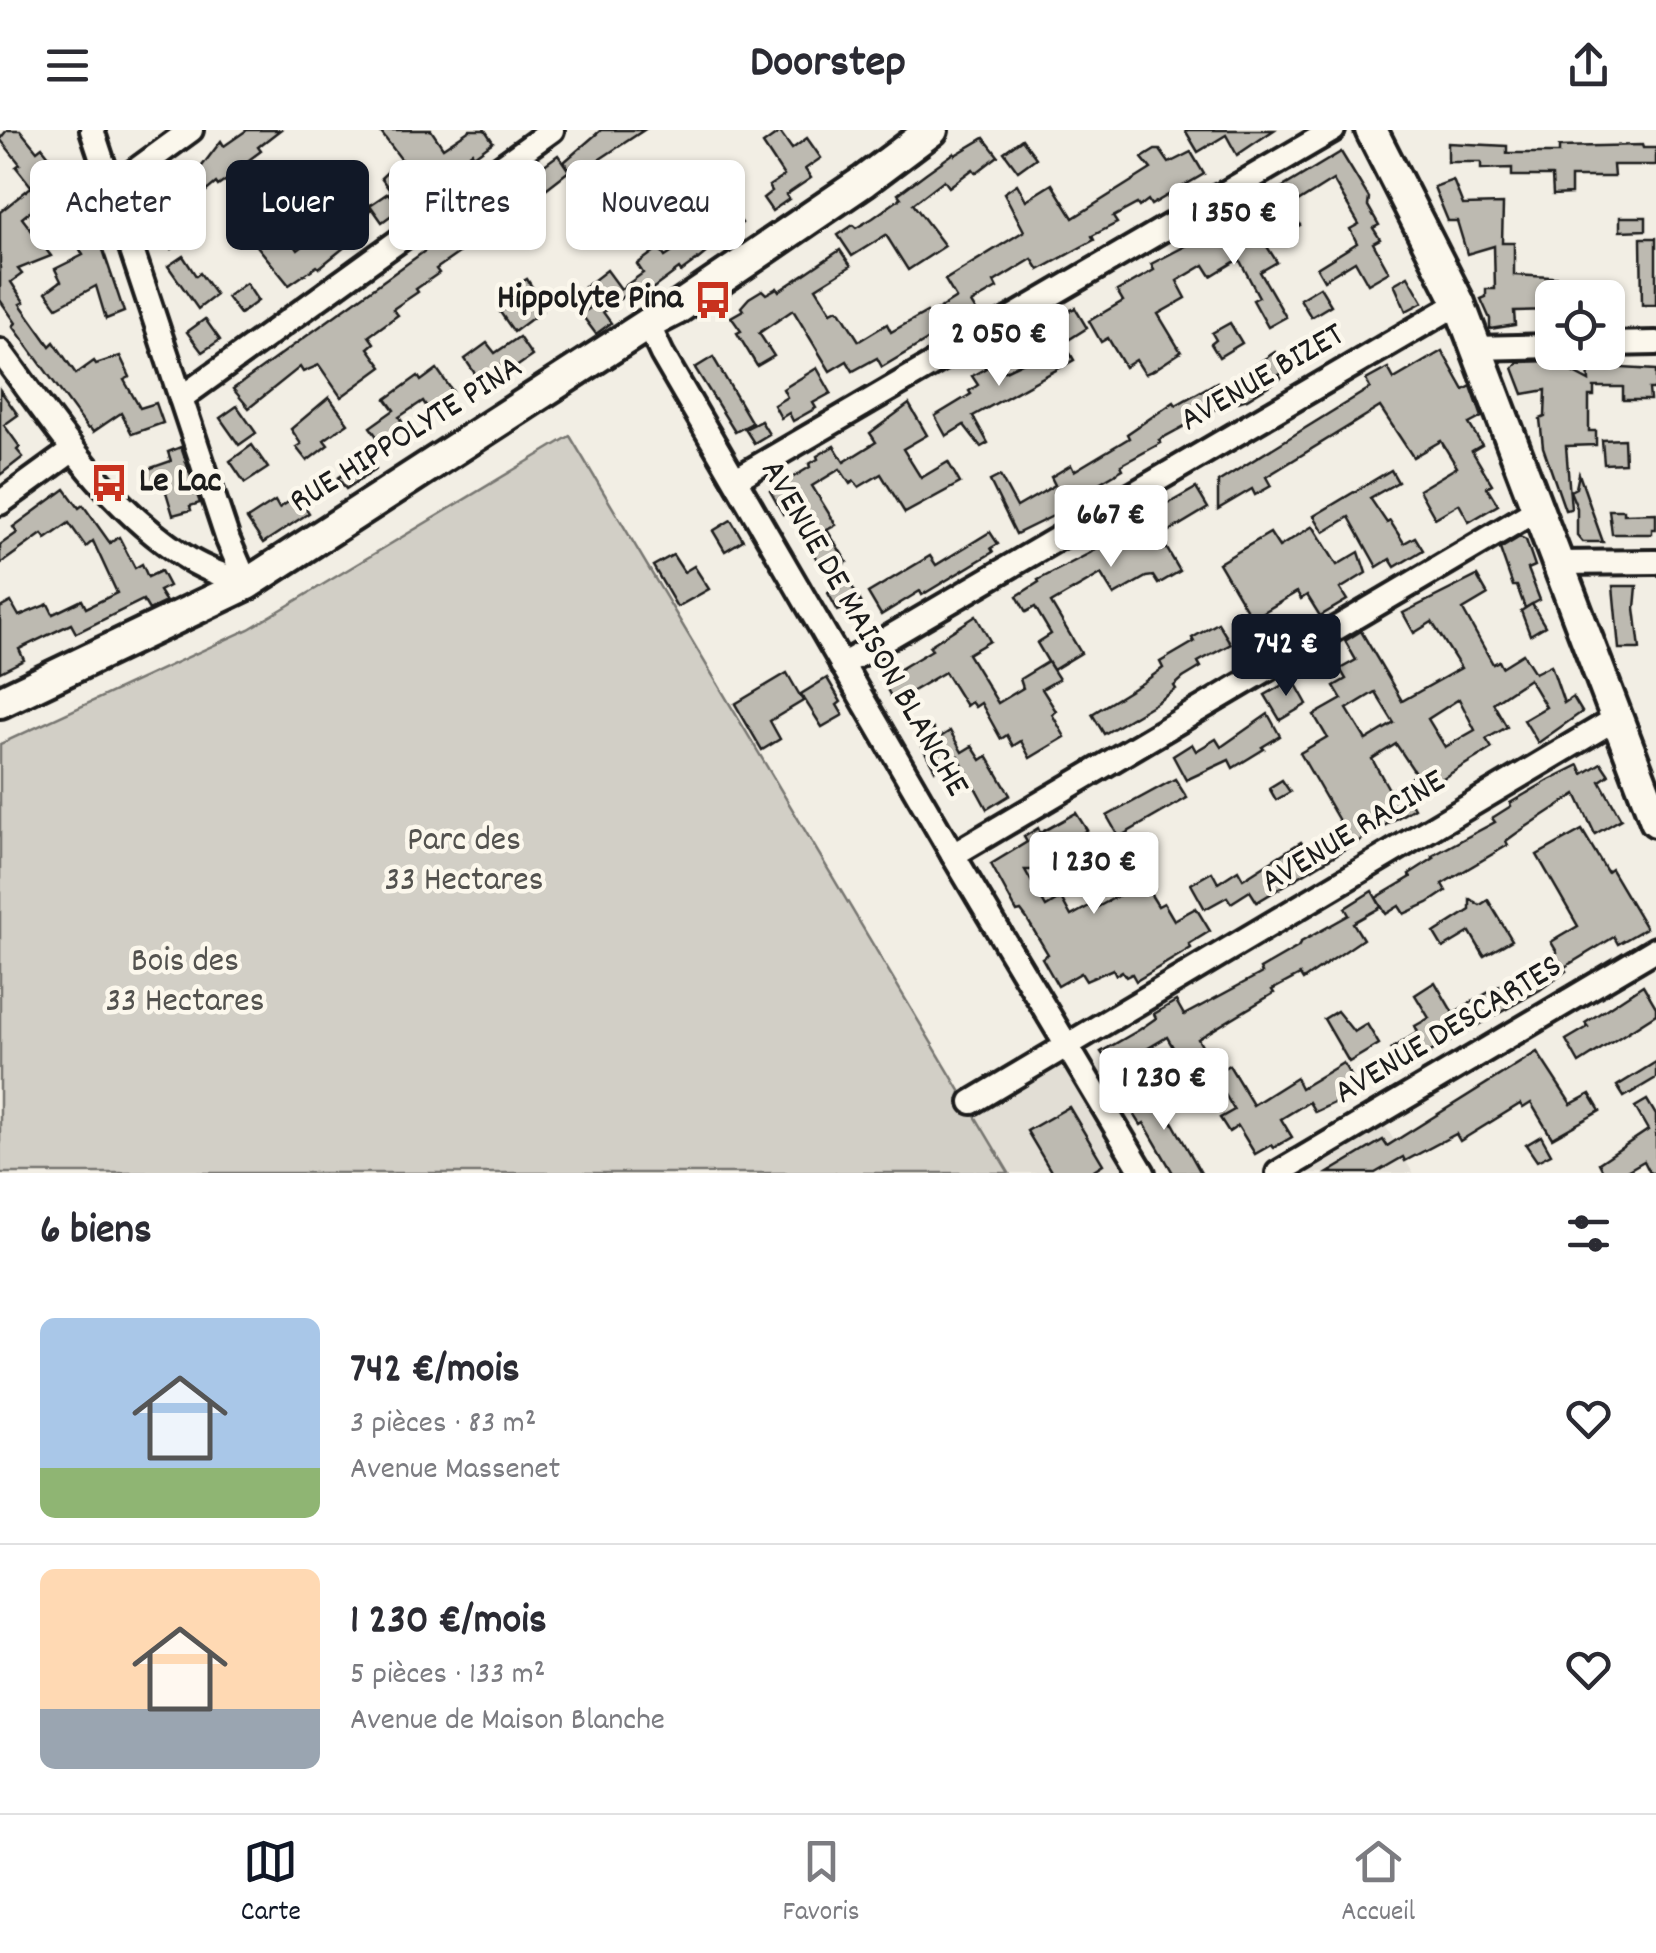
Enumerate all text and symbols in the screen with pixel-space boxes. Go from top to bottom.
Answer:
text: Doorstep [750,33,906,97]
icon: menu [40,38,95,93]
icon: share [1561,38,1616,93]
chip: Acheter [30,160,206,250]
chip: Louer [226,160,369,250]
chip: Filtres [389,160,546,250]
chip: Nouveau [566,160,745,250]
pin: 1 350 € [1142,183,1326,268]
text: 1 350 € [1191,192,1277,238]
place label: Hippolyte Pina [497,275,685,325]
bus stop icon: Hippolyte Pina [692,279,734,321]
map controls [1535,280,1625,370]
button: locate [1535,280,1625,370]
pin: 2 050 € [907,304,1091,389]
street label: AVENUE BIZET [1171,312,1355,446]
text: 2 050 € [951,313,1047,359]
street label: RUE HIPPOLYTE PINA [281,344,533,528]
street label: AVENUE DE MAISON BLANCHE [746,451,980,807]
place label: Le Lac [139,458,222,508]
bus stop icon: Le Lac [88,462,130,504]
pin: 667 € [1041,485,1181,570]
text: 667 € [1077,494,1145,540]
pin: 742 € [1216,614,1356,699]
text: 742 € [1254,623,1318,669]
street label: AVENUE RACINE [1252,758,1456,908]
park label: Parc des 33 Hectares [385,817,543,907]
pin: 1 230 € [1002,832,1186,917]
text: 1 230 € [1051,841,1137,887]
park label: Bois des 33 Hectares [106,938,264,1028]
street label: AVENUE DESCARTES [1326,943,1572,1119]
pin: 1 230 € [1072,1048,1256,1133]
text: 1 230 € [1121,1057,1207,1103]
text: 6 biens [40,1203,152,1263]
icon: filters [1561,1206,1616,1261]
text: 742 €/mois [350,1342,520,1402]
icon: home [120,1358,240,1478]
icon: heart [1561,1391,1616,1446]
text: 3 pièces · 83 m² [350,1402,536,1448]
text: Avenue Massenet [350,1448,560,1494]
text: 1 230 €/mois [350,1593,547,1653]
icon: home [120,1609,240,1729]
icon: heart [1561,1642,1616,1697]
text: 5 pièces · 133 m² [350,1653,545,1699]
text: Avenue de Maison Blanche [350,1699,665,1745]
tab: Carte [241,1834,301,1934]
tab: Favoris [782,1834,860,1934]
tab: Accueil [1341,1834,1415,1934]

